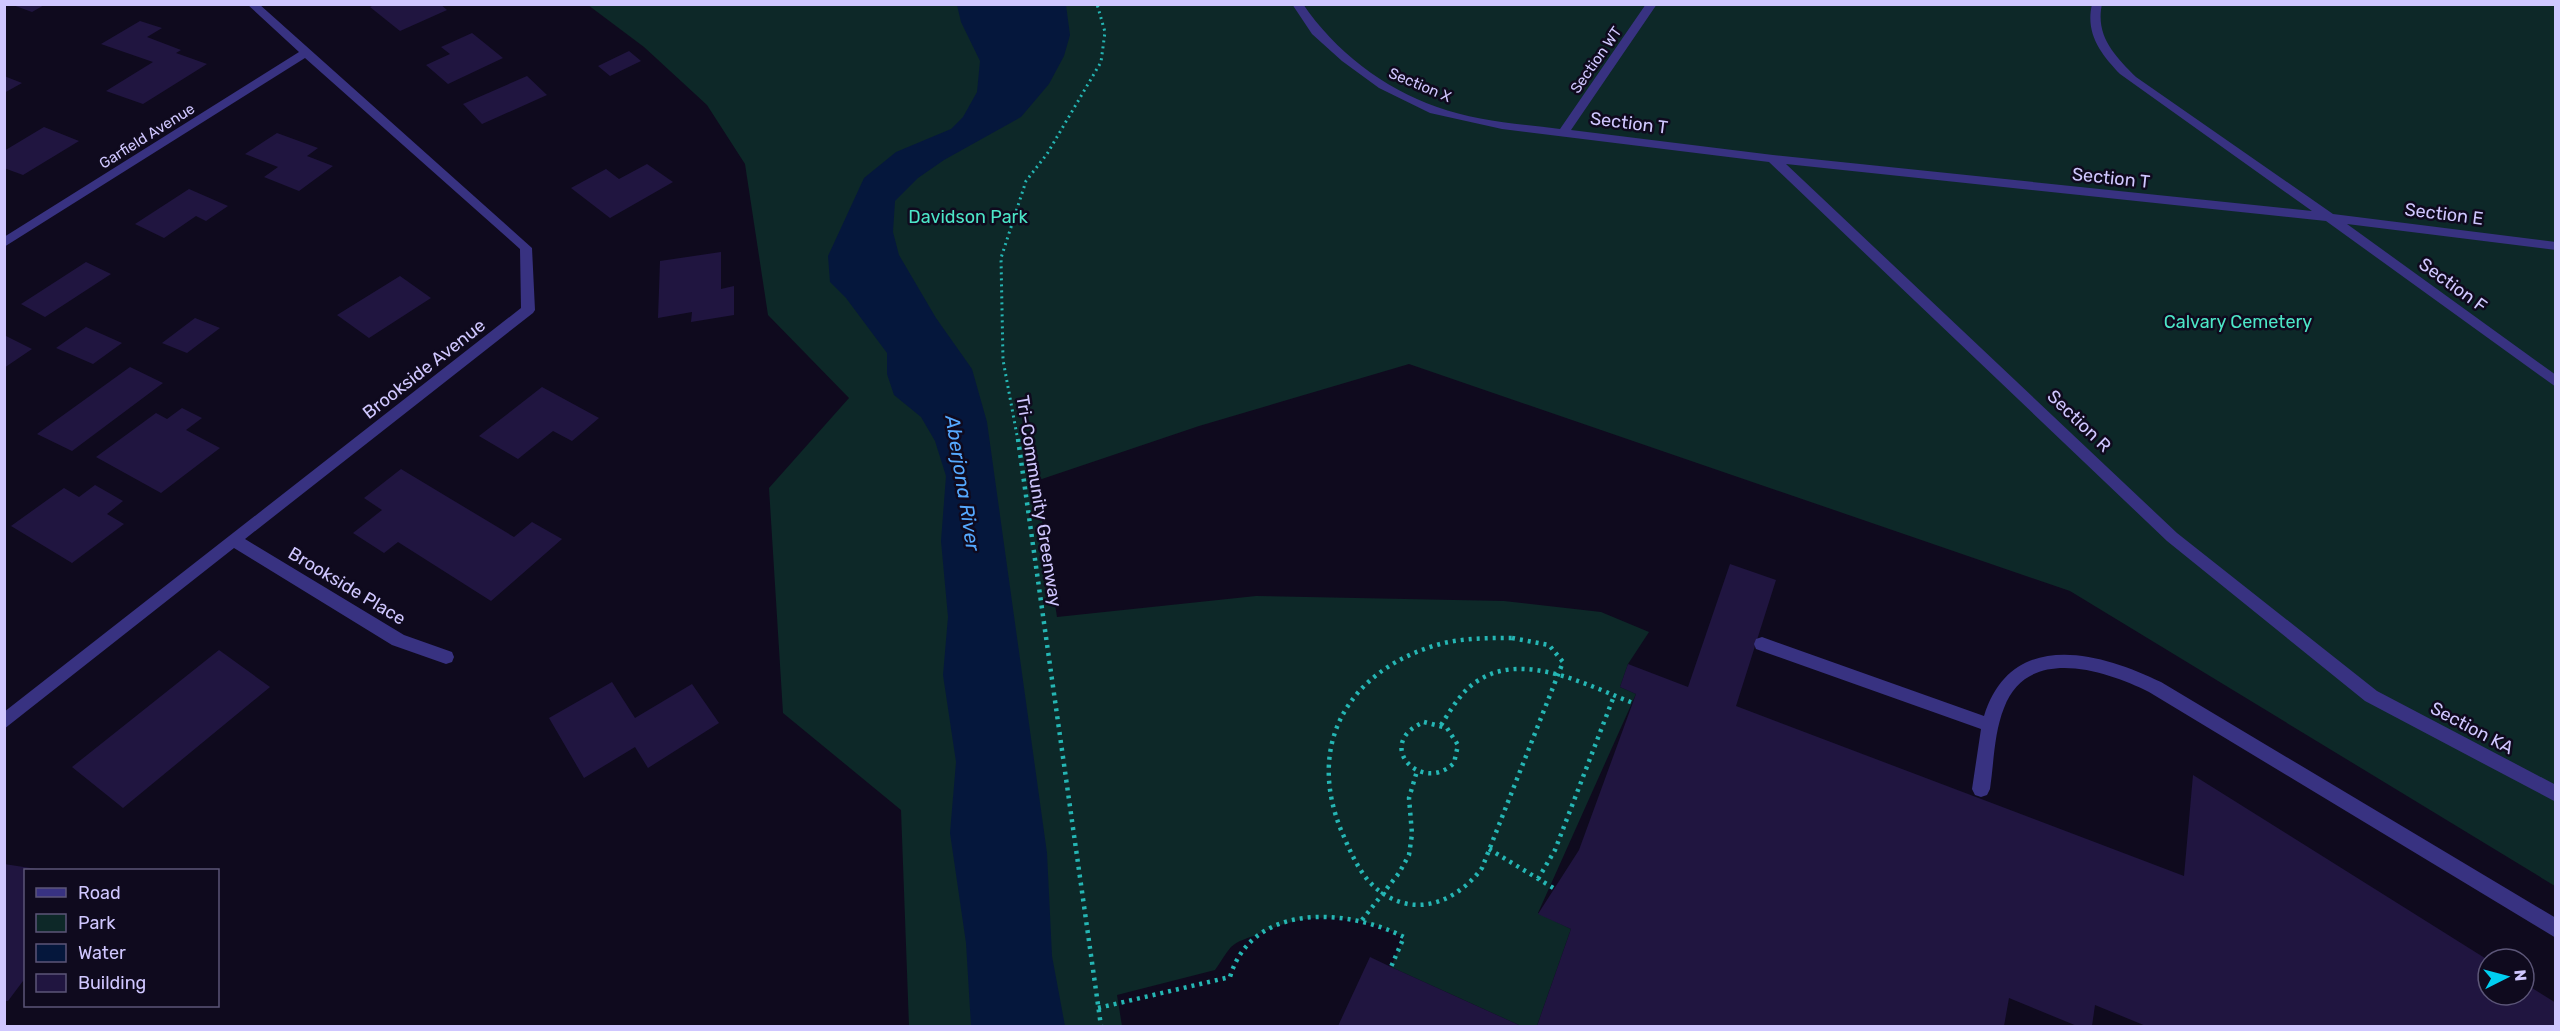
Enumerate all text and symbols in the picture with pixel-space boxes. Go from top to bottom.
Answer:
street label: Section WT [1566,23,1626,97]
street label: Section X [1386,64,1455,106]
street label: Garfield Avenue [96,99,198,173]
street label: Section T [1589,107,1669,139]
street label: Section T [2071,163,2151,193]
street label: Section E [2403,198,2485,230]
park label: Davidson Park [908,206,1028,228]
street label: Section F [2415,253,2491,317]
park label: Calvary Cemetery [2164,311,2312,333]
street label: Brookside Avenue [358,314,490,424]
street label: Section R [2043,385,2116,457]
street label: Tri-Community Greenway [1011,394,1067,608]
water label: Aberjona River [940,412,986,554]
street label: Brookside Place [284,542,410,630]
street label: Section KA [2427,697,2517,759]
legend [24,869,219,1007]
text: Road [78,882,121,904]
text: Park [78,912,116,934]
text: Water [78,942,126,964]
north arrow [2476,947,2536,1007]
text: N [2510,969,2530,982]
text: Building [78,972,146,994]

